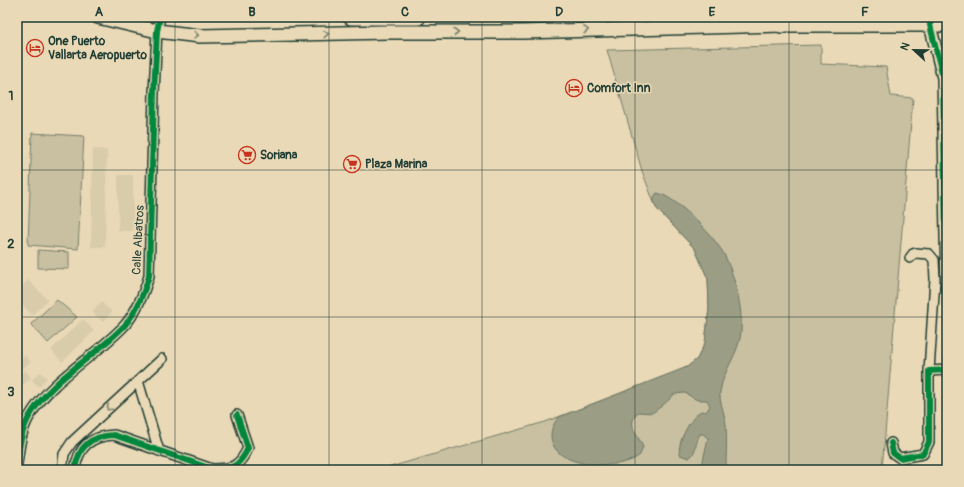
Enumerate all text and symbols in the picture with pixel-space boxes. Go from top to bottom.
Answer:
text: A [95,4,104,20]
text: B [248,4,256,20]
text: C [401,4,409,20]
text: D [555,4,563,20]
text: E [709,4,716,20]
text: F [861,4,869,20]
one-way arrow [583,26,589,35]
one-way arrow [453,28,459,36]
one-way arrow [323,29,329,38]
north arrow [894,30,934,70]
one-way arrow [193,31,199,40]
place label: One Puerto Vallarta Aeropuerto [48,34,147,63]
hotel icon: One Puerto Vallarta Aeropuerto [25,38,45,58]
text: N [898,40,913,52]
hotel icon: Comfort Inn [564,78,584,98]
place label: Comfort Inn [587,81,651,96]
text: 1 [8,88,14,104]
supermarket icon: Soriana [237,145,257,165]
place label: Soriana [260,148,298,163]
supermarket icon: Plaza Marina [342,154,362,174]
place label: Plaza Marina [365,157,428,172]
street label: Calle Albatros [129,204,148,275]
text: 2 [7,236,15,252]
text: 3 [7,384,15,400]
one-way arrow [106,403,114,411]

